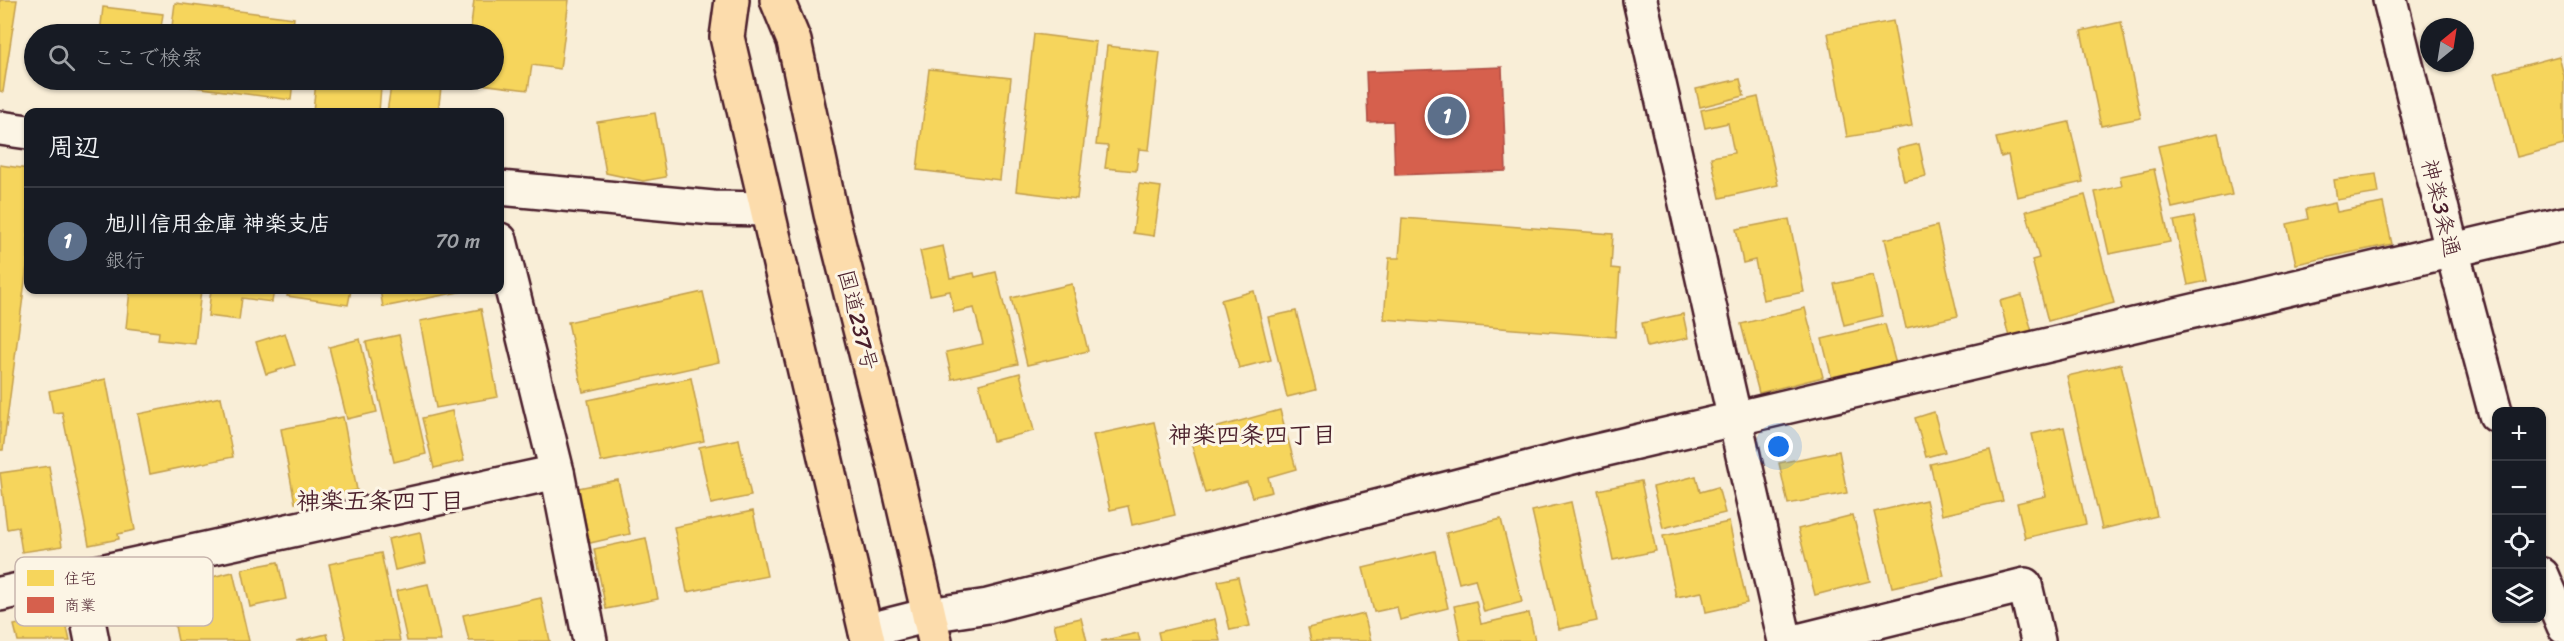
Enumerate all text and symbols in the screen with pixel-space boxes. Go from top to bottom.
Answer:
north arrow [2420,18,2474,72]
search box [24,24,504,90]
text: ここで検索 [93,38,203,77]
icon: search [45,41,78,74]
pin: 1 [1428,94,1466,138]
text: 周辺 [48,124,100,170]
street label: 神楽3条通 [2410,155,2472,261]
text: 旭川信用金庫 神楽支店 [105,204,331,243]
text: 1 [63,224,72,259]
text: 70 m [435,224,480,259]
text: 銀行 [105,243,145,278]
street label: 国道237号 [827,265,889,375]
map controls [2492,407,2546,623]
button: + [2492,407,2546,461]
district label: 神楽四条四丁目 [1168,414,1336,456]
your location [1764,432,1793,461]
button: − [2492,461,2546,515]
district label: 神楽五条四丁目 [296,480,464,522]
button: locate [2492,515,2546,569]
legend [15,557,213,626]
text: 住宅 [64,564,96,593]
button: layers [2492,569,2546,623]
text: 商業 [64,591,96,620]

